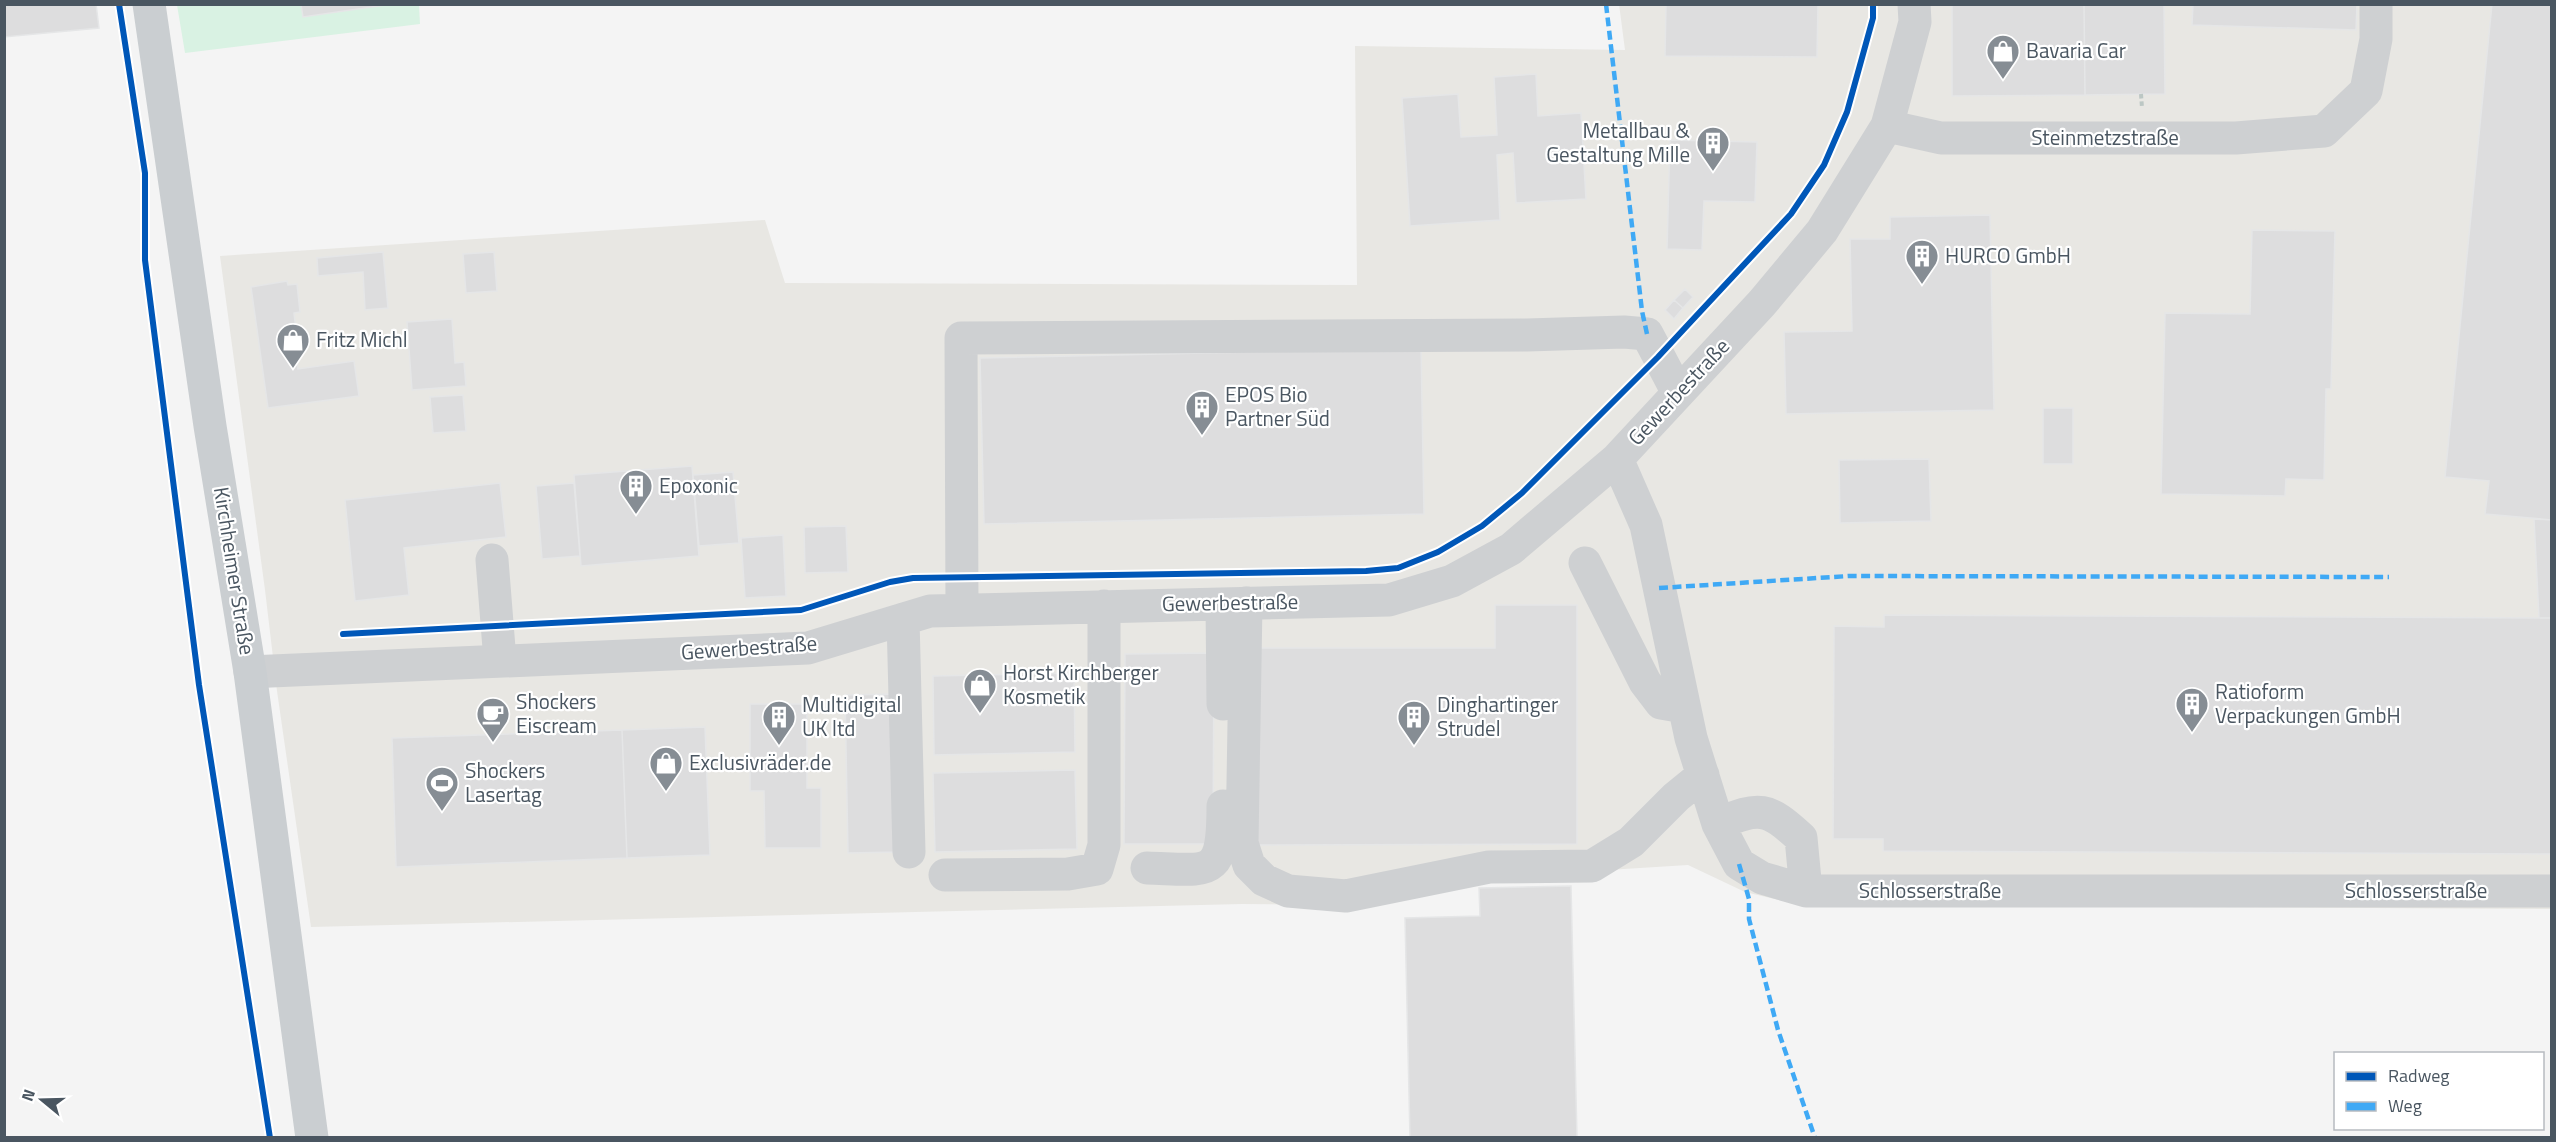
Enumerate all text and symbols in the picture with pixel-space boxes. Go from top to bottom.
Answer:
shop icon: Bavaria Car [1985,33,2021,80]
place label: Bavaria Car [2026,34,2126,66]
place label: Metallbau & Gestaltung Mille [1546,114,1691,170]
street label: Steinmetzstraße [2031,121,2179,153]
building icon: Metallbau & Gestaltung Mille [1695,125,1731,172]
building icon: HURCO GmbH [1904,238,1940,285]
place label: HURCO GmbH [1945,239,2071,271]
shop icon: Fritz Michl [275,322,311,369]
place label: Fritz Michl [316,323,408,355]
street label: Gewerbestraße [1620,331,1736,452]
place label: EPOS Bio Partner Süd [1225,378,1330,434]
building icon: EPOS Bio Partner Süd [1184,389,1220,436]
building icon: Epoxonic [618,468,654,515]
place label: Epoxonic [659,469,738,501]
street label: Kirchheimer Straße [206,485,264,657]
street label: Gewerbestraße [1161,585,1298,619]
street label: Gewerbestraße [680,626,818,668]
place label: Horst Kirchberger Kosmetik [1003,656,1159,712]
shop icon: Horst Kirchberger Kosmetik [962,667,998,714]
place label: Ratioform Verpackungen GmbH [2215,675,2401,731]
place label: Shockers Eiscream [516,685,597,741]
building icon: Ratioform Verpackungen GmbH [2174,686,2210,733]
place label: Multidigital UK ltd [802,688,901,744]
place label: Dinghartinger Strudel [1437,688,1558,744]
cafe icon: Shockers Eiscream [475,696,511,743]
building icon: Multidigital UK ltd [761,699,797,746]
building icon: Dinghartinger Strudel [1396,699,1432,746]
shop icon: Exclusivräder.de [648,745,684,792]
place label: Exclusivräder.de [689,746,831,778]
place label: Shockers Lasertag [465,754,545,810]
sports icon: Shockers Lasertag [424,765,460,812]
street label: Schlosserstraße [1859,874,2001,906]
street label: Schlosserstraße [2345,874,2487,906]
legend [2334,1052,2544,1130]
text: Radweg [2388,1062,2450,1089]
north arrow [12,1070,72,1130]
text: N [15,1086,41,1104]
text: Weg [2388,1092,2422,1119]

